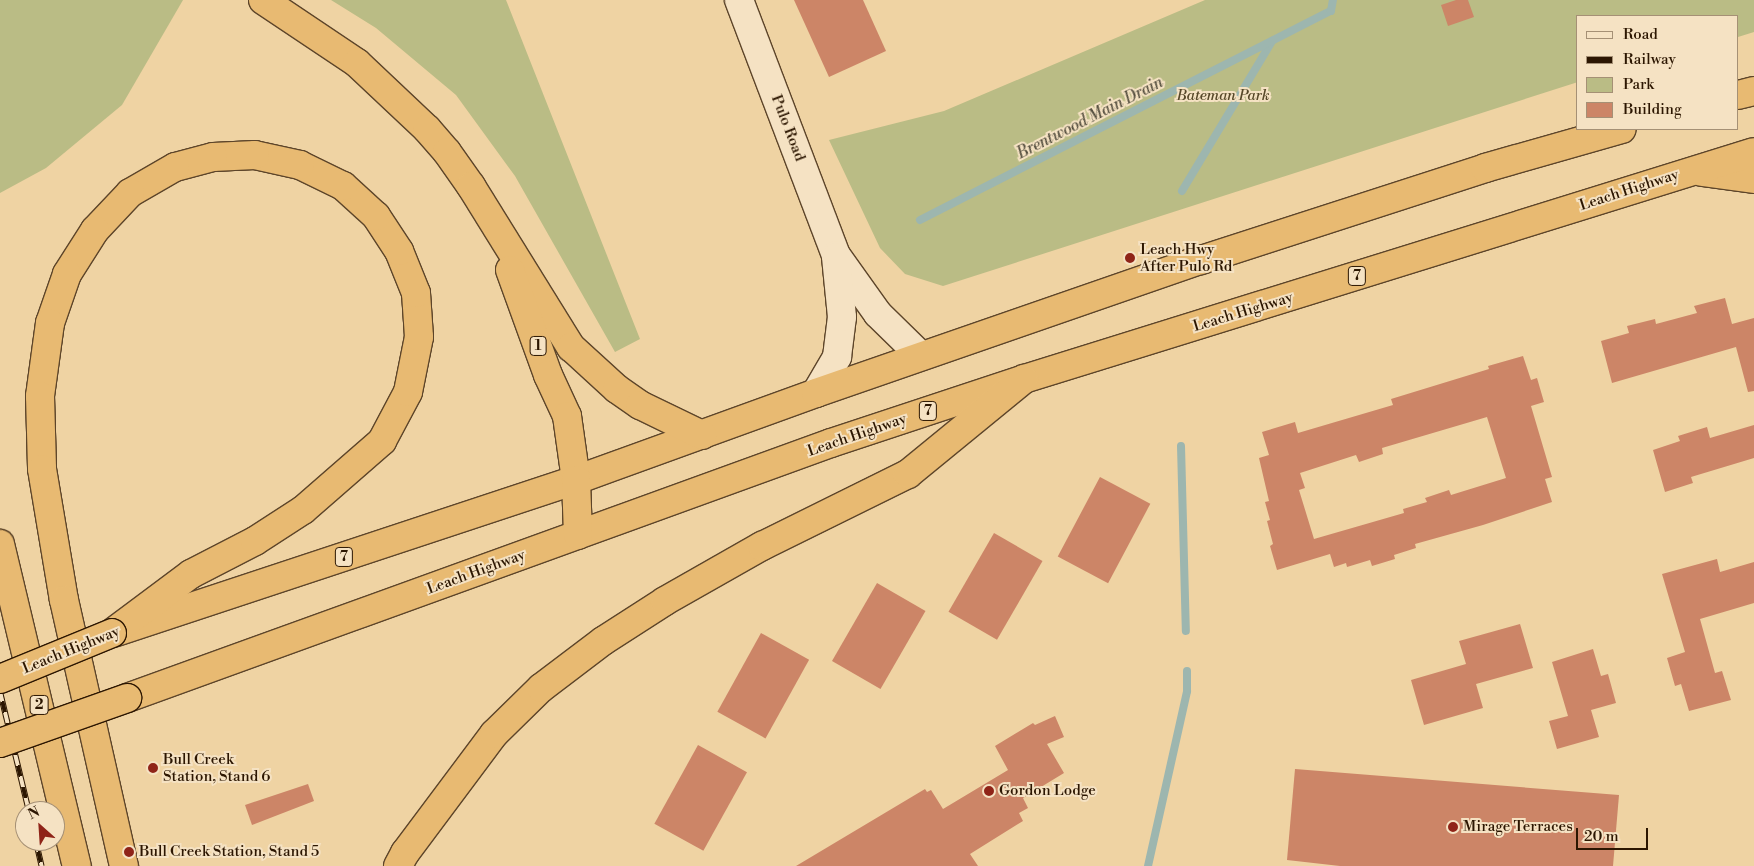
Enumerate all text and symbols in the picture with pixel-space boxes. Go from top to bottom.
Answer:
legend [1576,15,1739,130]
text: Road [1623,25,1658,44]
text: Railway [1623,50,1676,69]
water label: Brentwood Main Drain [1014,73,1166,163]
text: Park [1623,75,1654,94]
park label: Bateman Park [1176,87,1270,105]
street label: Pulo Road [767,92,809,164]
text: Building [1623,100,1682,119]
street label: Leach Highway [1577,165,1681,215]
place label: Leach Hwy After Pulo Rd [1140,240,1232,275]
marker: Leach Hwy After Pulo Rd [1124,252,1136,264]
road number: 7 [1347,264,1367,288]
street label: Leach Highway [1191,288,1295,336]
road number: 1 [529,334,547,358]
road number: 7 [918,400,938,422]
street label: Leach Highway [805,410,909,460]
road number: 7 [334,546,354,568]
street label: Leach Highway [424,546,528,598]
street label: Leach Highway [20,622,122,678]
road number: 2 [29,694,49,716]
place label: Bull Creek Station, Stand 6 [163,750,270,785]
marker: Bull Creek Station, Stand 6 [147,762,159,774]
place label: Gordon Lodge [999,782,1096,800]
marker: Gordon Lodge [983,785,995,797]
north arrow [15,801,65,851]
text: N [25,803,43,824]
place label: Mirage Terraces [1463,818,1573,836]
scale bar [1579,818,1652,850]
marker: Mirage Terraces [1447,821,1459,833]
text: 20 m [1584,827,1619,846]
place label: Bull Creek Station, Stand 5 [139,843,319,861]
marker: Bull Creek Station, Stand 5 [123,846,135,858]

